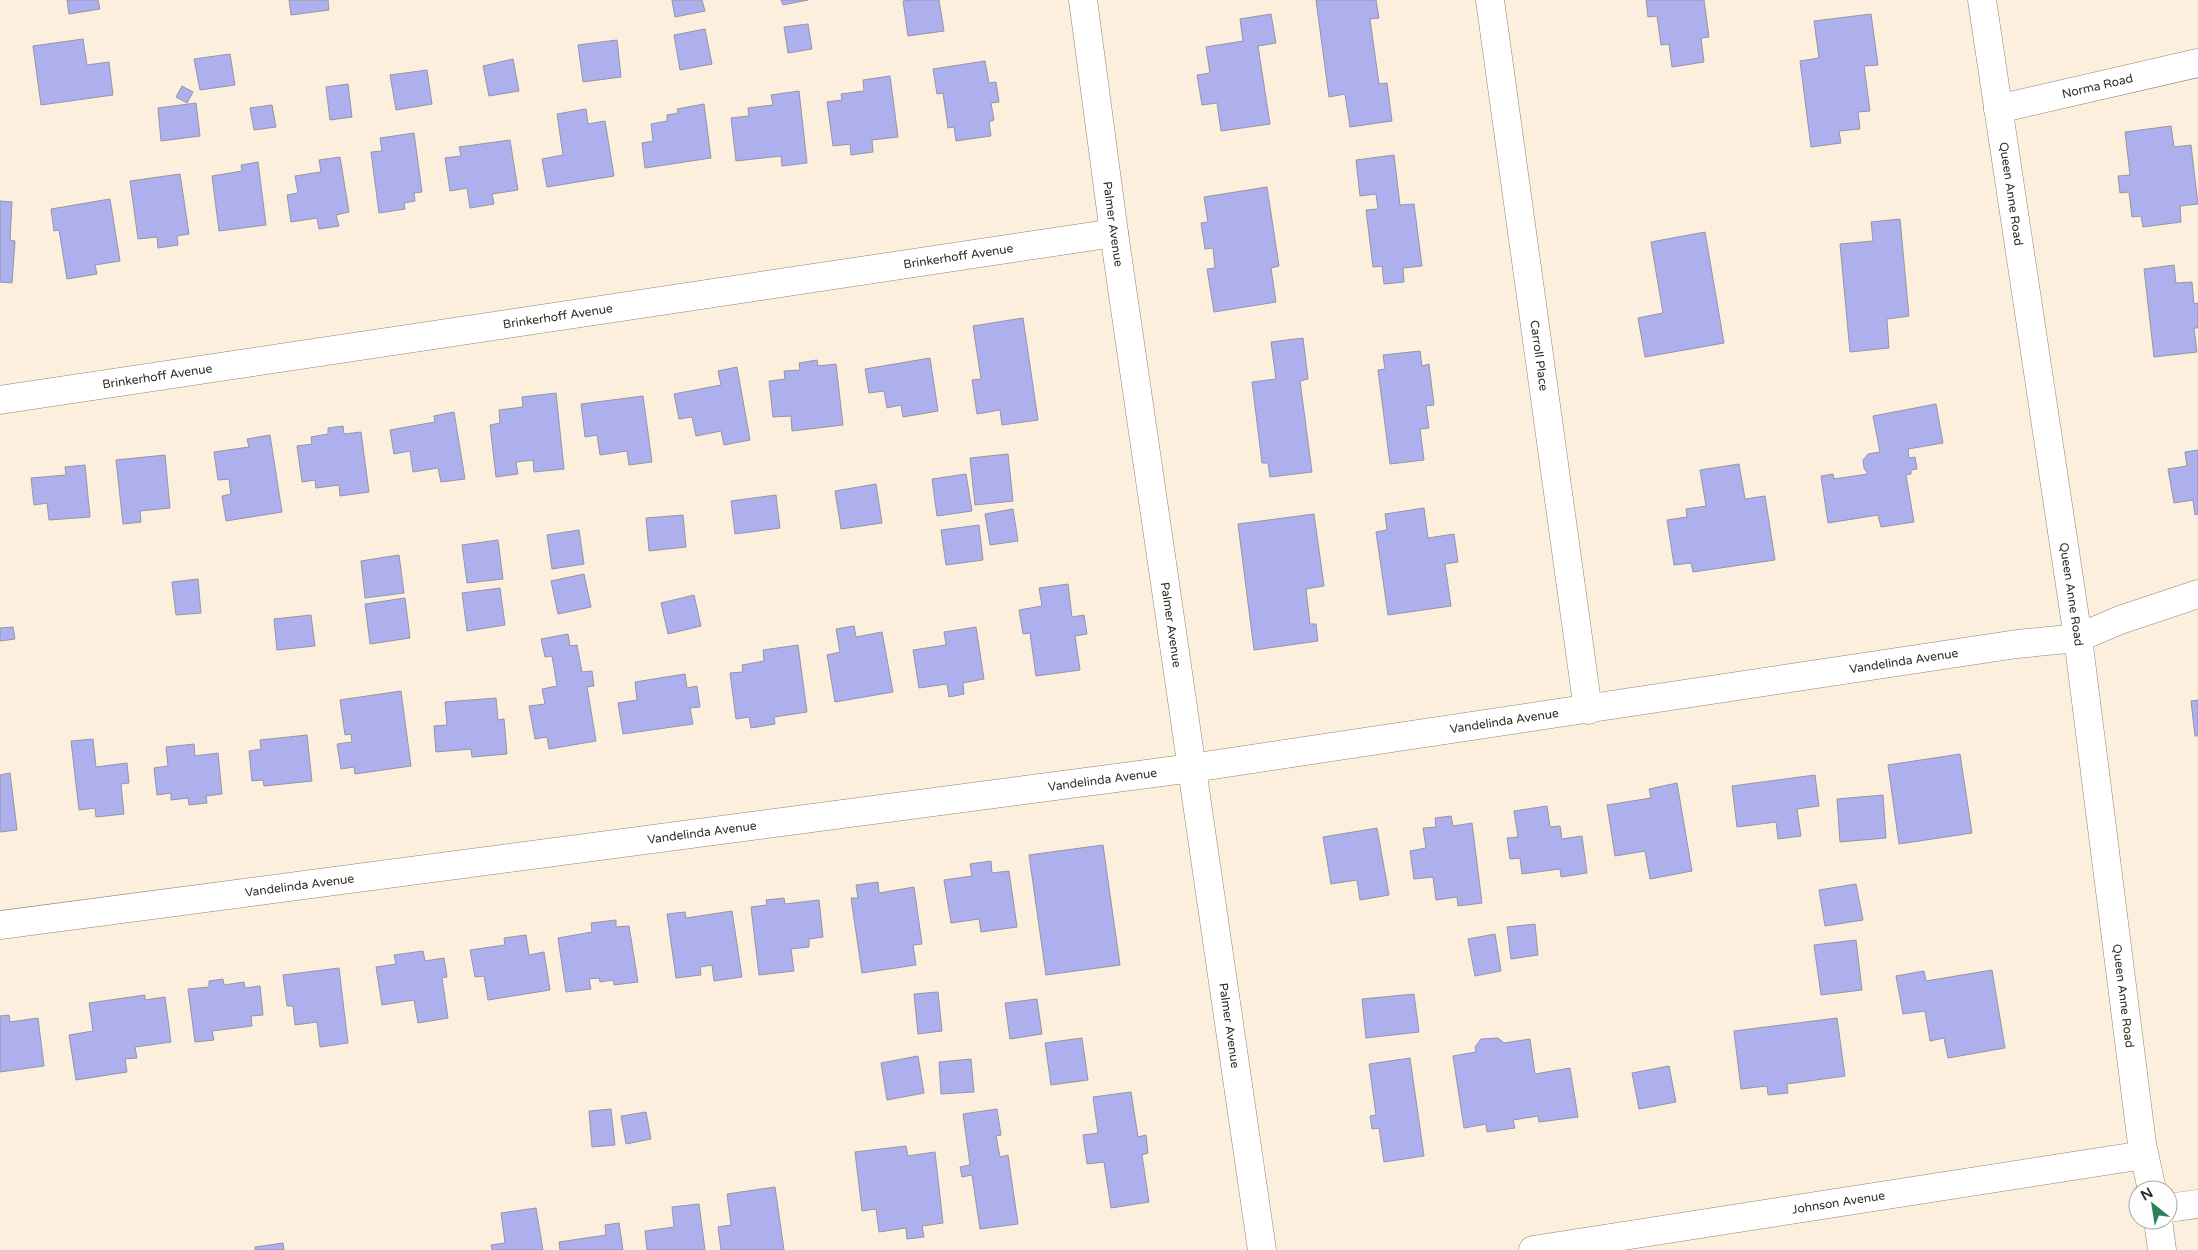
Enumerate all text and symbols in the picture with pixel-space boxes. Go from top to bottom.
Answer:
street label: Norma Road [2061,71,2134,101]
street label: Queen Anne Road [1996,141,2026,247]
street label: Palmer Avenue [1100,180,1126,268]
street label: Brinkerhoff Avenue [902,241,1014,271]
street label: Brinkerhoff Avenue [502,301,614,332]
street label: Carroll Place [1527,319,1551,392]
street label: Brinkerhoff Avenue [101,361,213,392]
street label: Queen Anne Road [2057,542,2086,647]
street label: Palmer Avenue [1158,581,1184,669]
street label: Vandelinda Avenue [1848,646,1959,676]
street label: Vandelinda Avenue [1449,706,1560,736]
street label: Vandelinda Avenue [1047,766,1158,794]
street label: Vandelinda Avenue [647,818,758,847]
street label: Vandelinda Avenue [244,871,355,900]
street label: Queen Anne Road [2110,943,2137,1049]
street label: Palmer Avenue [1216,982,1242,1069]
north arrow [2128,1180,2178,1230]
text: N [2138,1184,2156,1204]
street label: Johnson Avenue [1791,1188,1886,1217]

